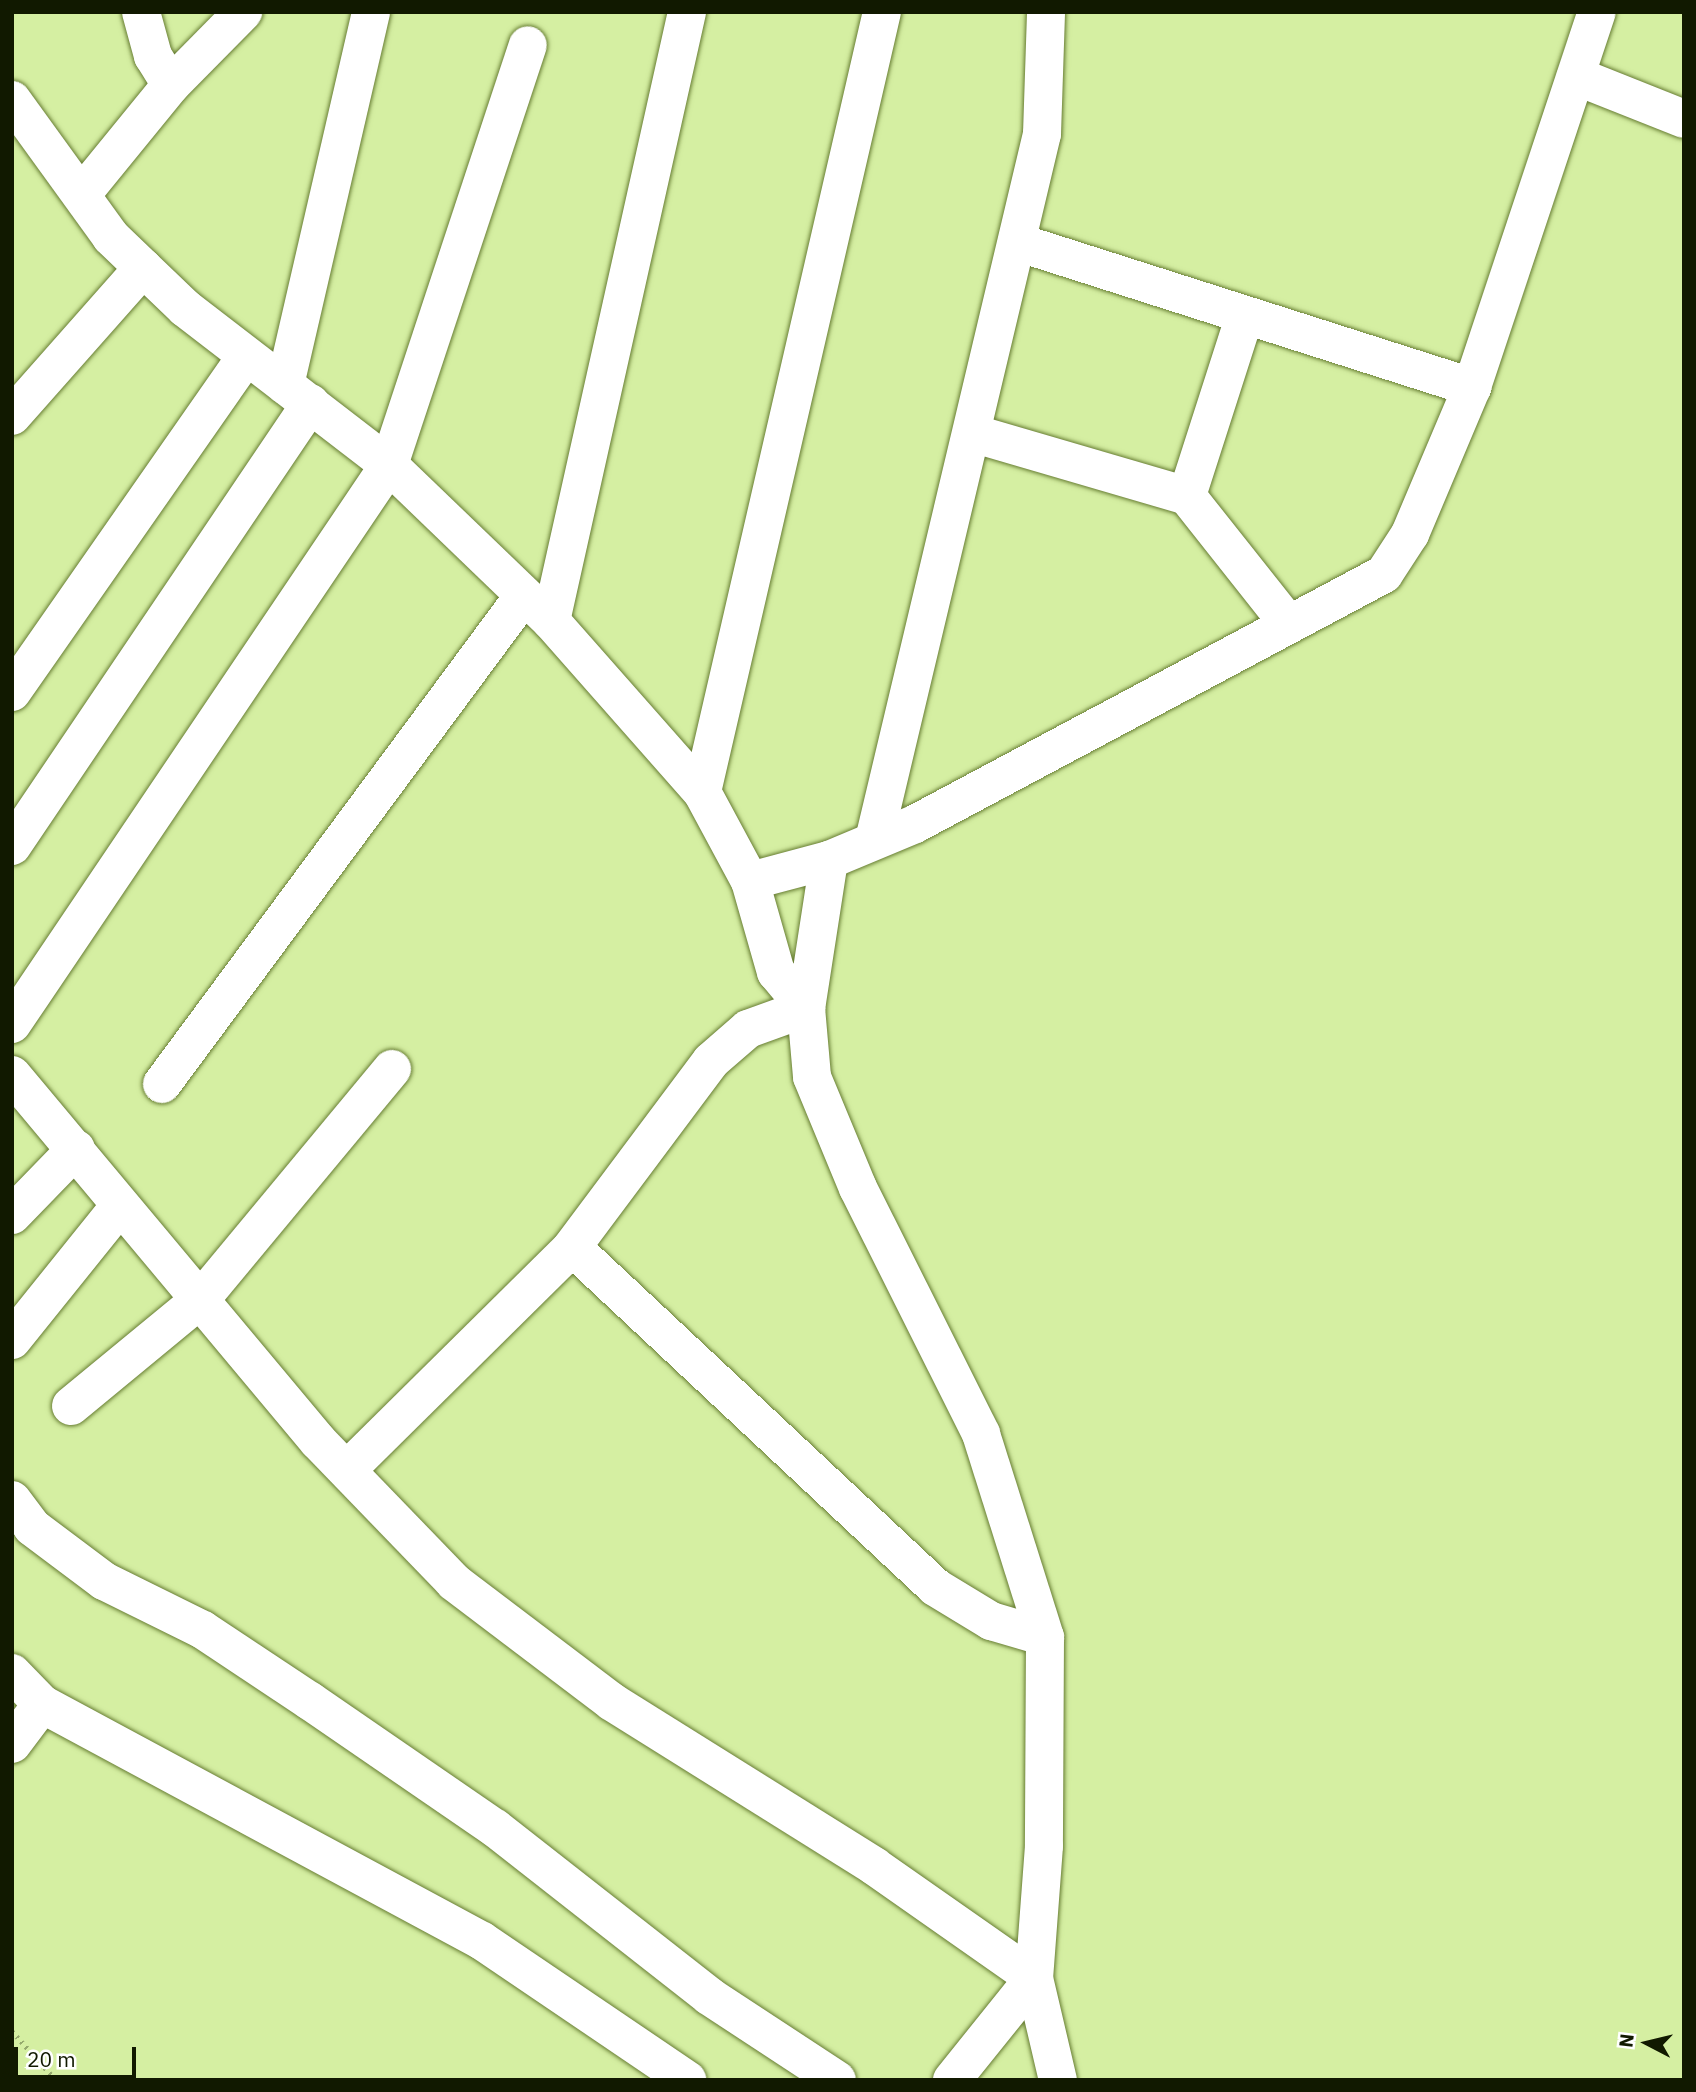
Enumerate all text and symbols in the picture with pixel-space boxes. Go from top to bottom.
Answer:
north arrow [1612,2008,1682,2078]
scale bar [18,2032,140,2076]
text: N [1613,2032,1639,2049]
text: 20 m [27,2045,76,2073]

